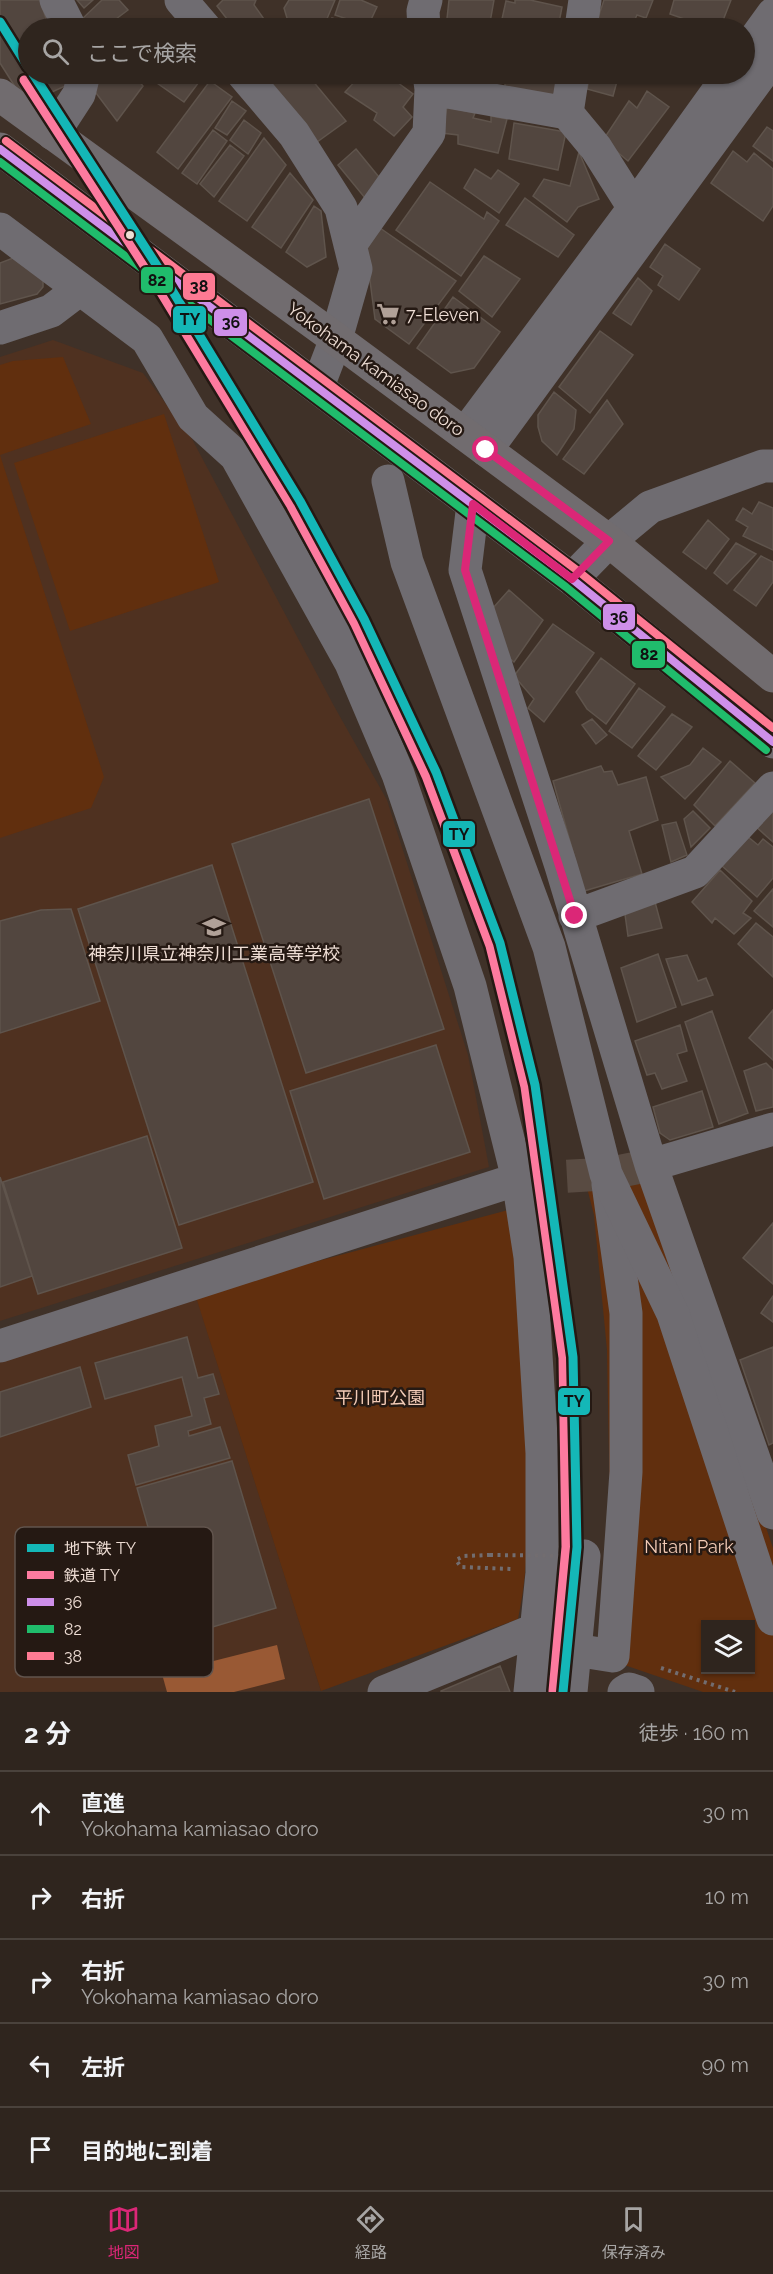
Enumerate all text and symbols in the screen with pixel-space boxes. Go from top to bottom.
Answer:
search box [18,18,755,84]
icon: search [39,35,72,68]
text: ここで検索 [87,40,197,66]
unlabelled marker [124,229,136,241]
line badge: 82 [140,266,174,294]
text: 82 [148,271,166,290]
line badge: 38 [182,272,216,301]
text: 38 [190,277,208,296]
street label: Yokohama kamiasao doro [283,298,469,441]
supermarket icon: 7-Eleven [375,301,401,327]
place label: 7-Eleven [406,304,479,325]
line badge: TY [172,305,207,334]
line badge: 36 [213,308,248,337]
text: TY [180,310,201,329]
text: 36 [222,313,241,332]
route start [472,436,498,462]
line badge: 36 [602,603,636,631]
text: 36 [610,608,629,627]
line badge: 82 [631,640,666,669]
text: 82 [640,645,658,664]
line badge: TY [442,820,476,848]
text: TY [449,825,470,844]
route end [561,902,587,928]
school or university icon: 神奈川県立神奈川工業高等学校 [201,914,227,940]
place label: 神奈川県立神奈川工業高等学校 [88,943,340,964]
park label: 平川町公園 [335,1387,425,1408]
line badge: TY [557,1387,591,1416]
text: TY [564,1392,585,1411]
legend [15,1527,213,1677]
park label: Nitani Park [644,1536,734,1557]
text: 地下鉄 TY [64,1539,137,1558]
text: 鉄道 TY [64,1566,121,1585]
text: 36 [64,1593,82,1612]
text: 82 [64,1620,82,1639]
map controls [701,1620,755,1674]
button: layers [701,1620,755,1674]
text: 38 [64,1647,82,1666]
text: 2 分 [24,1719,71,1749]
text: 徒歩 · 160 m [639,1721,749,1745]
text: 直進 [81,1790,125,1816]
icon: ahead [24,1797,57,1830]
text: 30 m [703,1801,749,1825]
text: Yokohama kamiasao doro [81,1817,319,1841]
icon: right [24,1881,57,1914]
text: 10 m [705,1885,749,1909]
text: 右折 [81,1886,125,1912]
text: 右折 [81,1958,125,1984]
icon: right [24,1965,57,1998]
text: 30 m [703,1969,749,1993]
text: Yokohama kamiasao doro [81,1985,319,2009]
icon: left [24,2049,57,2082]
text: 90 m [702,2053,749,2077]
text: 左折 [81,2054,125,2080]
icon: arrive [24,2133,57,2166]
text: 目的地に到着 [81,2138,213,2164]
tab: 地図 [107,2203,140,2263]
tab: 経路 [354,2203,387,2263]
tab: 保存済み [602,2203,666,2263]

